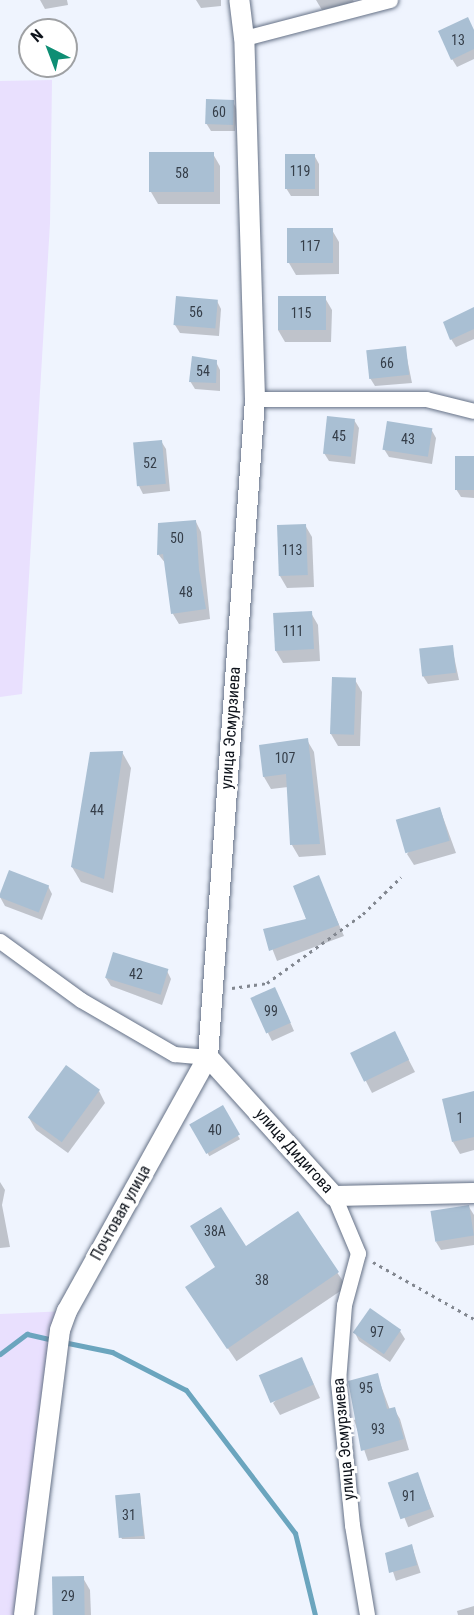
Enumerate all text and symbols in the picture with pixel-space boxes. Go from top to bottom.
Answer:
north arrow [18,18,78,78]
text: N [27,25,47,46]
house number: 13 [451,32,465,48]
house number: 60 [212,104,226,120]
house number: 119 [290,163,310,179]
house number: 58 [175,165,189,181]
house number: 117 [300,238,320,254]
house number: 56 [189,304,203,320]
house number: 115 [291,305,311,321]
house number: 66 [380,355,394,371]
house number: 54 [196,363,210,379]
house number: 45 [332,428,346,444]
house number: 43 [401,431,415,447]
house number: 52 [143,455,157,471]
house number: 50 [170,530,184,546]
house number: 113 [282,542,302,558]
house number: 48 [179,584,193,600]
house number: 111 [283,623,303,639]
street label: улица Эсмурзиева [217,666,245,790]
house number: 107 [275,750,295,766]
house number: 44 [90,802,104,818]
house number: 42 [129,966,143,982]
house number: 99 [264,1003,278,1019]
street label: улица Дидигова [251,1105,337,1197]
house number: 1 [457,1110,463,1126]
house number: 40 [208,1122,222,1138]
street label: Почтовая улица [87,1162,155,1264]
house number: 38А [204,1223,226,1239]
house number: 38 [255,1272,269,1288]
house number: 97 [370,1324,384,1340]
street label: улица Эсмурзиева [329,1377,359,1501]
house number: 95 [359,1380,373,1396]
house number: 93 [371,1421,385,1437]
house number: 91 [402,1488,416,1504]
house number: 31 [122,1507,136,1523]
house number: 29 [61,1588,75,1604]

